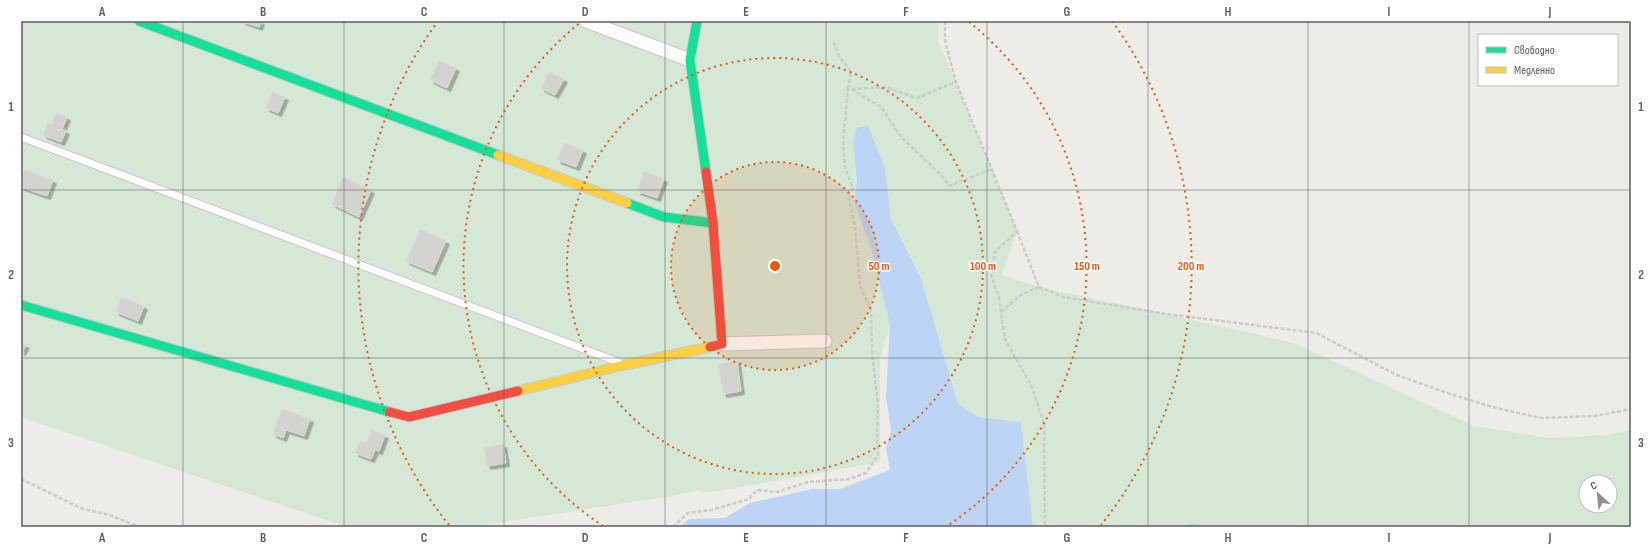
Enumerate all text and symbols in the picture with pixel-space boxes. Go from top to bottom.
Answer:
text: A [98,4,106,20]
text: B [260,4,266,20]
text: C [421,4,428,20]
text: D [582,4,589,20]
text: E [743,4,749,20]
text: F [903,4,909,20]
text: G [1064,4,1071,20]
text: H [1225,4,1232,20]
text: I [1388,4,1391,20]
text: J [1548,4,1552,20]
legend [1478,34,1618,86]
text: Свободно [1514,43,1555,58]
text: Медленно [1514,63,1555,78]
text: 1 [8,99,14,115]
text: 1 [1638,99,1644,115]
centre of rings [768,259,782,273]
text: 50 m [869,259,889,274]
text: 100 m [970,259,996,274]
text: 150 m [1074,259,1100,274]
text: 200 m [1178,259,1204,274]
text: 2 [8,267,14,283]
text: 2 [1638,267,1644,283]
text: 3 [8,435,14,451]
text: 3 [1638,435,1644,451]
north arrow [1578,474,1618,514]
text: С [1588,478,1599,493]
text: A [98,530,106,546]
text: B [260,530,266,546]
text: C [421,530,428,546]
text: D [582,530,589,546]
text: E [743,530,749,546]
text: F [903,530,909,546]
text: G [1064,530,1071,546]
text: H [1225,530,1232,546]
text: I [1388,530,1391,546]
text: J [1548,530,1552,546]

